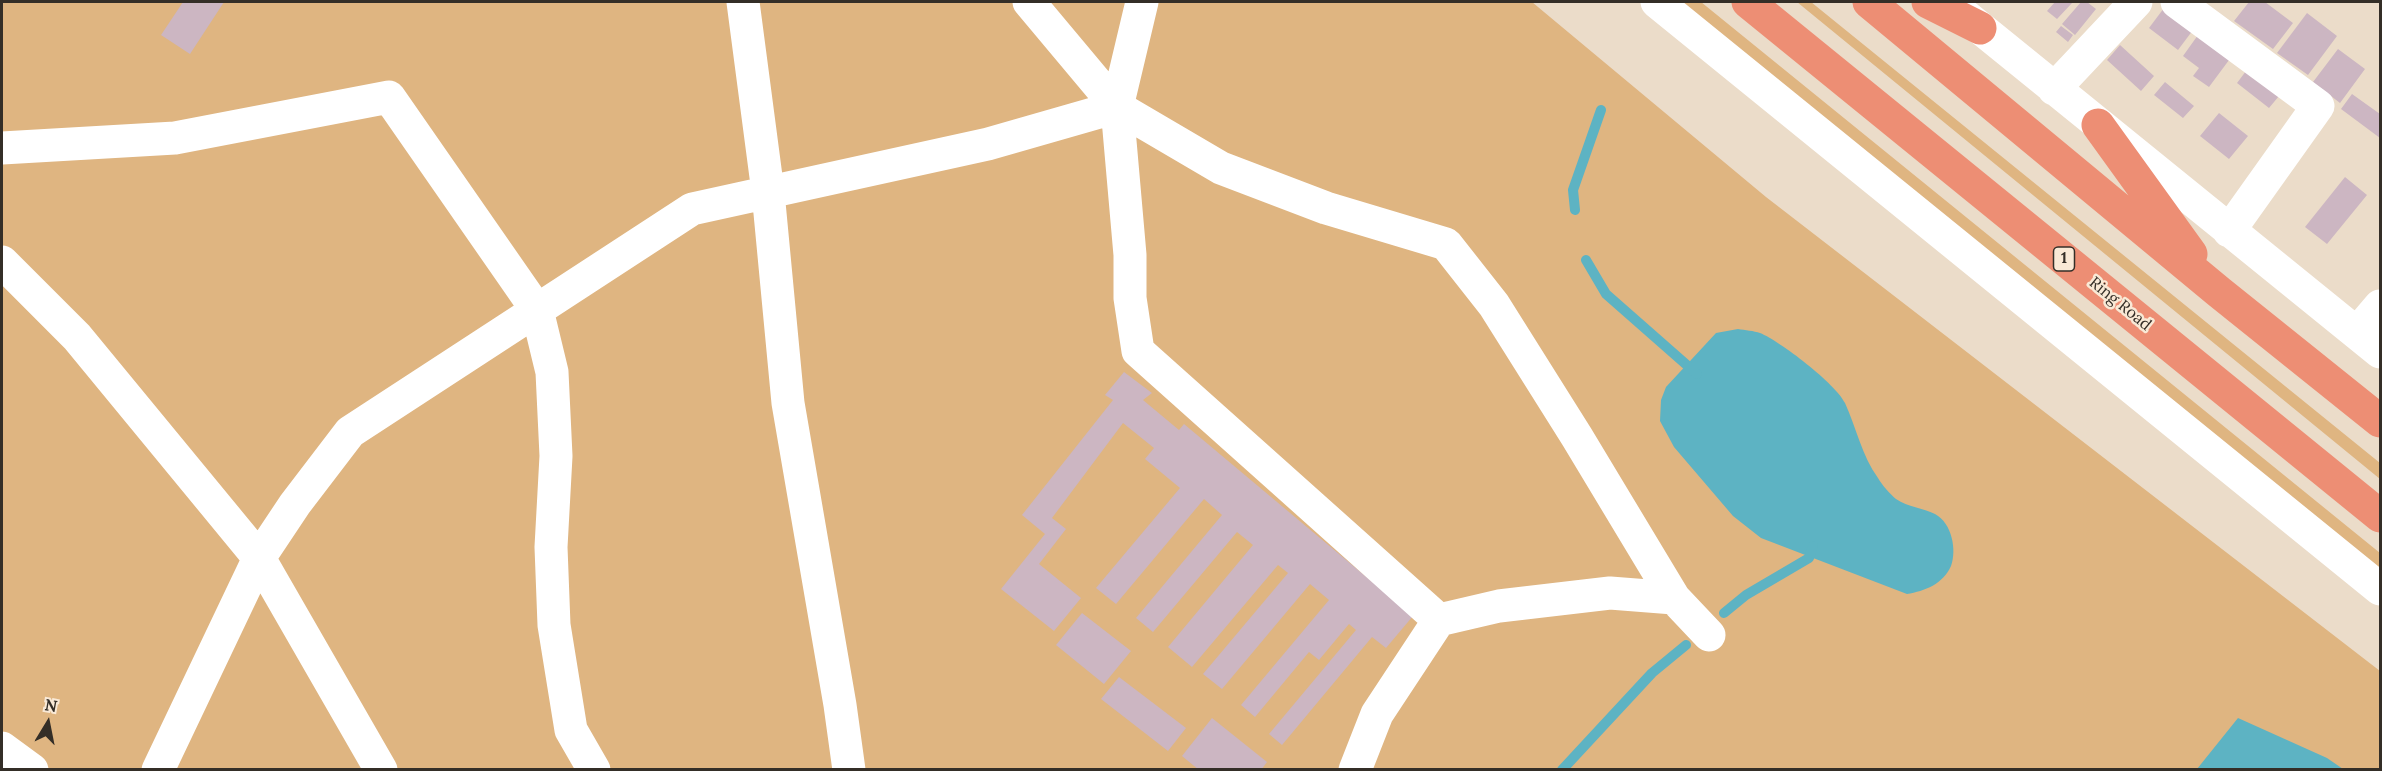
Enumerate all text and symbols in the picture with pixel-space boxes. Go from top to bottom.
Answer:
road number: 1 [2054,247,2074,271]
street label: Ring Road [2085,273,2155,335]
north arrow [18,693,78,753]
text: N [43,694,59,716]

